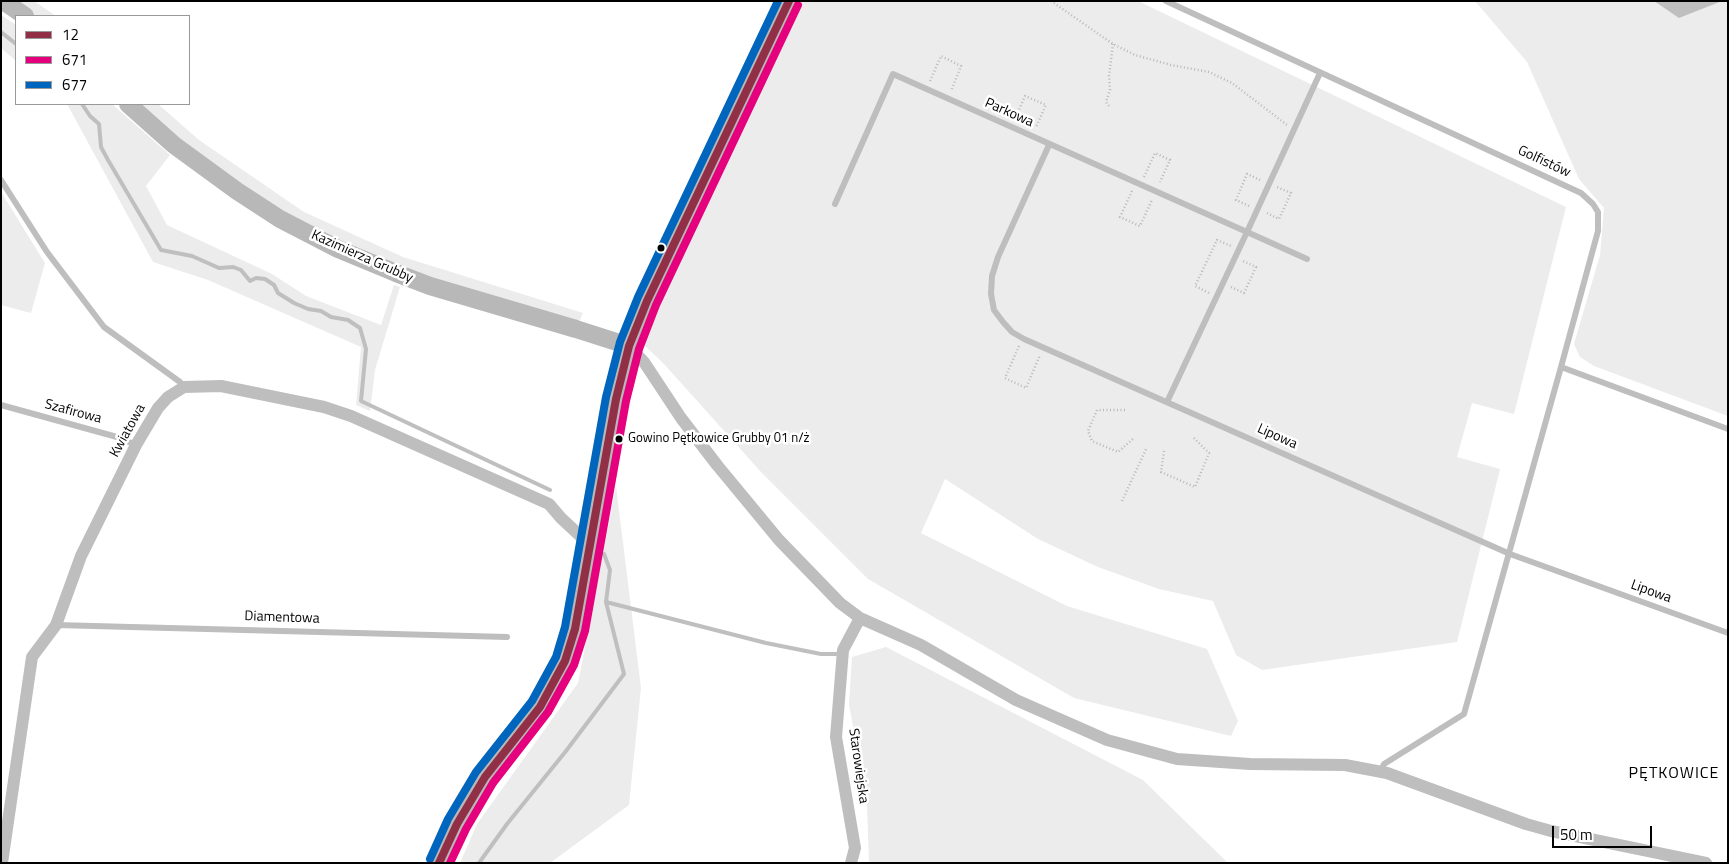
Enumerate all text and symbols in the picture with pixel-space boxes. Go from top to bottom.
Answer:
legend [15,15,190,105]
text: 12 [62,23,79,46]
text: 671 [62,48,87,71]
text: 677 [62,73,87,96]
street label: Parkowa [982,95,1036,131]
street label: Golfistów [1515,142,1573,182]
street label: Kazimierza Grubby [308,227,416,287]
unlabelled marker [656,243,666,253]
street label: Szafirowa [43,396,103,428]
street label: Kwiatowa [107,401,149,461]
street label: Lipowa [1254,421,1300,453]
place label: Gowino Pętkowice Grubby 01 n/ż [628,431,809,447]
marker: Gowino Pętkowice Grubby 01 n/ż [614,434,624,444]
street label: Lipowa [1628,577,1674,607]
street label: Diamentowa [244,608,320,628]
street label: Starowiejska [844,727,872,805]
district label: PĘTKOWICE [1627,764,1721,784]
scale bar [1554,816,1654,848]
text: 50 m [1560,823,1593,846]

